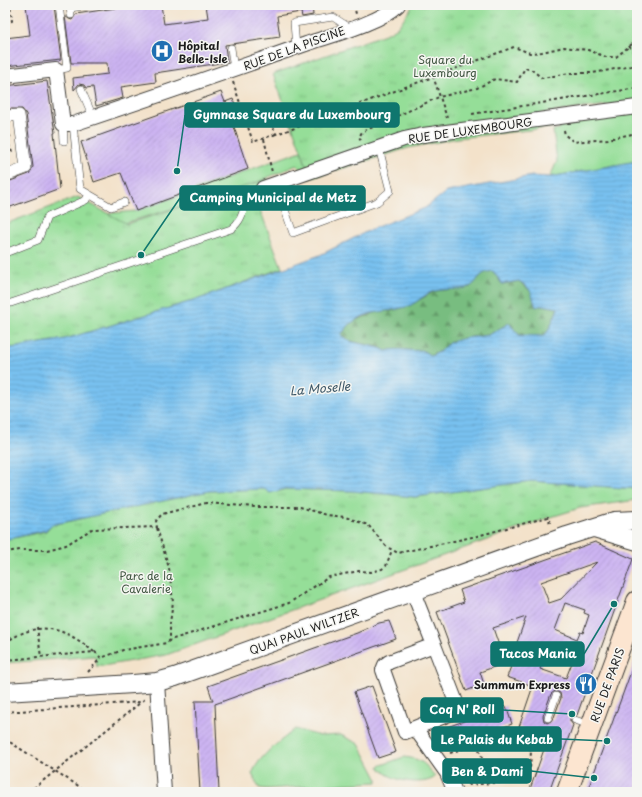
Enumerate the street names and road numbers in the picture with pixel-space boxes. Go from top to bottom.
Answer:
street label: RUE DE LA PISCINE [241,22,347,74]
street label: RUE DE LUXEMBOURG [407,113,533,147]
street label: QUAI PAUL WILTZER [247,603,361,659]
street label: RUE DE PARIS [586,645,628,725]

